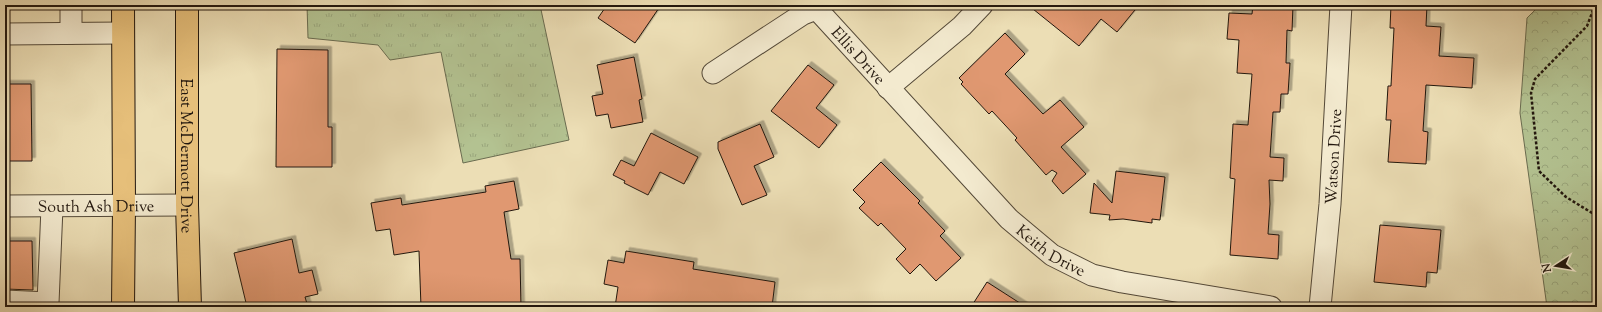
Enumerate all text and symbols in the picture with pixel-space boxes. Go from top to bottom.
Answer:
street label: Ellis Drive [824,23,890,91]
street label: East McDermott Drive [173,79,197,234]
street label: Watson Drive [1321,108,1349,205]
street label: South Ash Drive [38,196,154,220]
street label: Keith Drive [1010,220,1089,284]
north arrow [1536,246,1576,286]
text: N [1538,262,1556,275]

